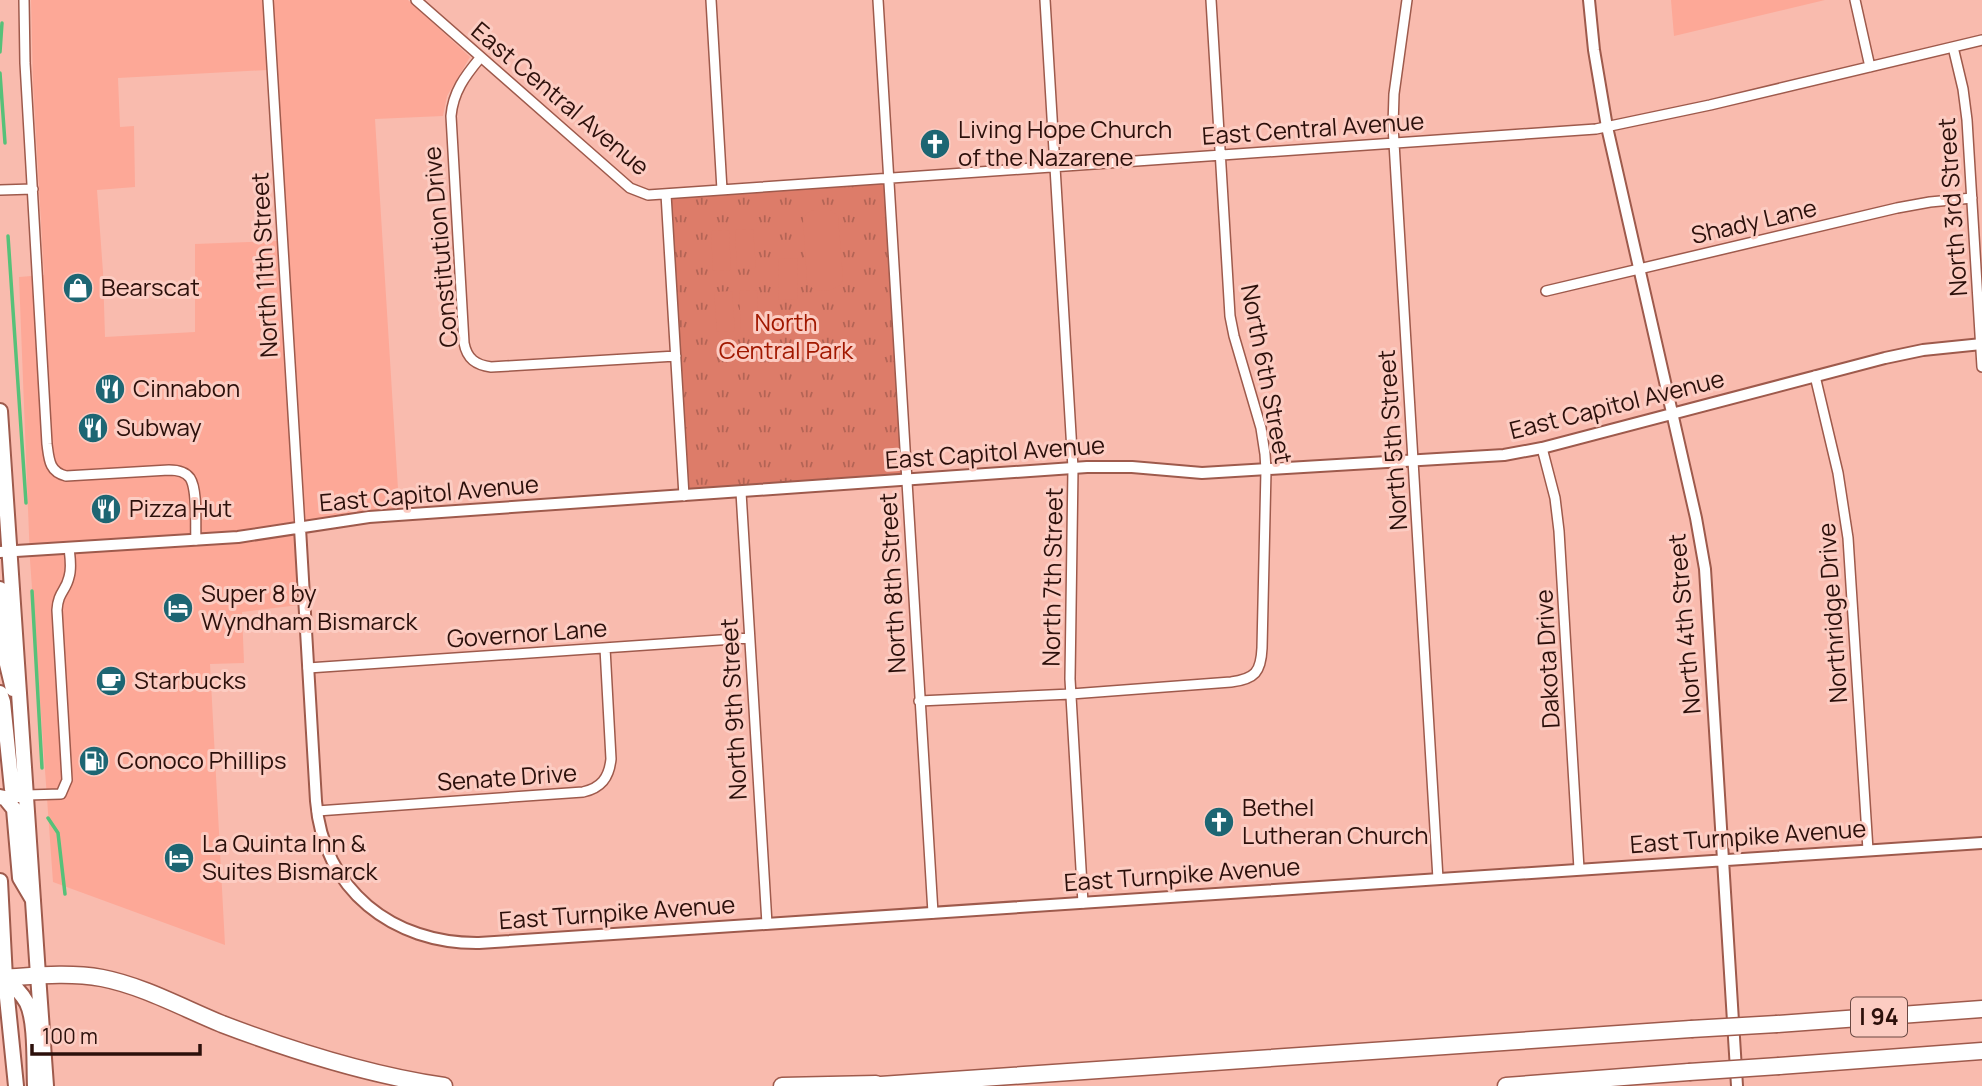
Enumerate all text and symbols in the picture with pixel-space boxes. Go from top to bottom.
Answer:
street label: East Central Avenue [465,14,657,182]
street label: East Central Avenue [1201,103,1425,152]
place label: Living Hope Church of the Nazarene [958,112,1172,173]
street label: North 3rd Street [1929,117,1974,298]
church icon: Living Hope Church of the Nazarene [918,127,952,161]
street label: Constitution Drive [414,145,465,349]
street label: North 11th Street [242,171,285,359]
street label: Shady Lane [1688,190,1820,251]
place label: Bearscat [101,270,200,303]
shop icon: Bearscat [61,271,95,305]
street label: North 6th Street [1234,281,1301,466]
park label: North Central Park [719,305,854,366]
street label: North 5th Street [1369,349,1414,532]
street label: East Capitol Avenue [1506,361,1727,446]
place label: Cinnabon [133,371,240,404]
restaurant icon: Cinnabon [93,372,127,406]
place label: Subway [116,410,202,443]
restaurant icon: Subway [76,411,110,445]
street label: East Capitol Avenue [884,427,1106,476]
street label: East Capitol Avenue [318,466,540,519]
street label: North 7th Street [1033,487,1070,667]
place label: Pizza Hut [129,491,232,524]
restaurant icon: Pizza Hut [89,492,123,526]
street label: North 8th Street [870,492,913,674]
street label: Northridge Drive [1809,522,1854,704]
street label: North 4th Street [1659,532,1708,716]
place label: Super 8 by Wyndham Bismarck [201,576,419,637]
street label: Dakota Drive [1526,589,1567,729]
hotel icon: Super 8 by Wyndham Bismarck [161,591,195,625]
street label: Governor Lane [446,610,608,655]
street label: North 9th Street [711,617,754,801]
place label: Starbucks [134,663,246,696]
cafe icon: Starbucks [94,664,128,698]
place label: Conoco Phillips [117,743,287,776]
fuel station icon: Conoco Phillips [77,744,111,778]
street label: Senate Drive [436,755,578,798]
place label: Bethel Lutheran Church [1242,790,1429,851]
church icon: Bethel Lutheran Church [1202,805,1236,839]
street label: East Turnpike Avenue [1629,811,1867,860]
place label: La Quinta Inn & Suites Bismarck [202,826,379,887]
hotel icon: La Quinta Inn & Suites Bismarck [162,841,196,875]
street label: East Turnpike Avenue [1063,849,1301,898]
street label: East Turnpike Avenue [498,887,736,936]
road number: I 94 [1851,998,1907,1036]
scale bar [32,1012,200,1056]
text: 100 m [42,1022,98,1050]

